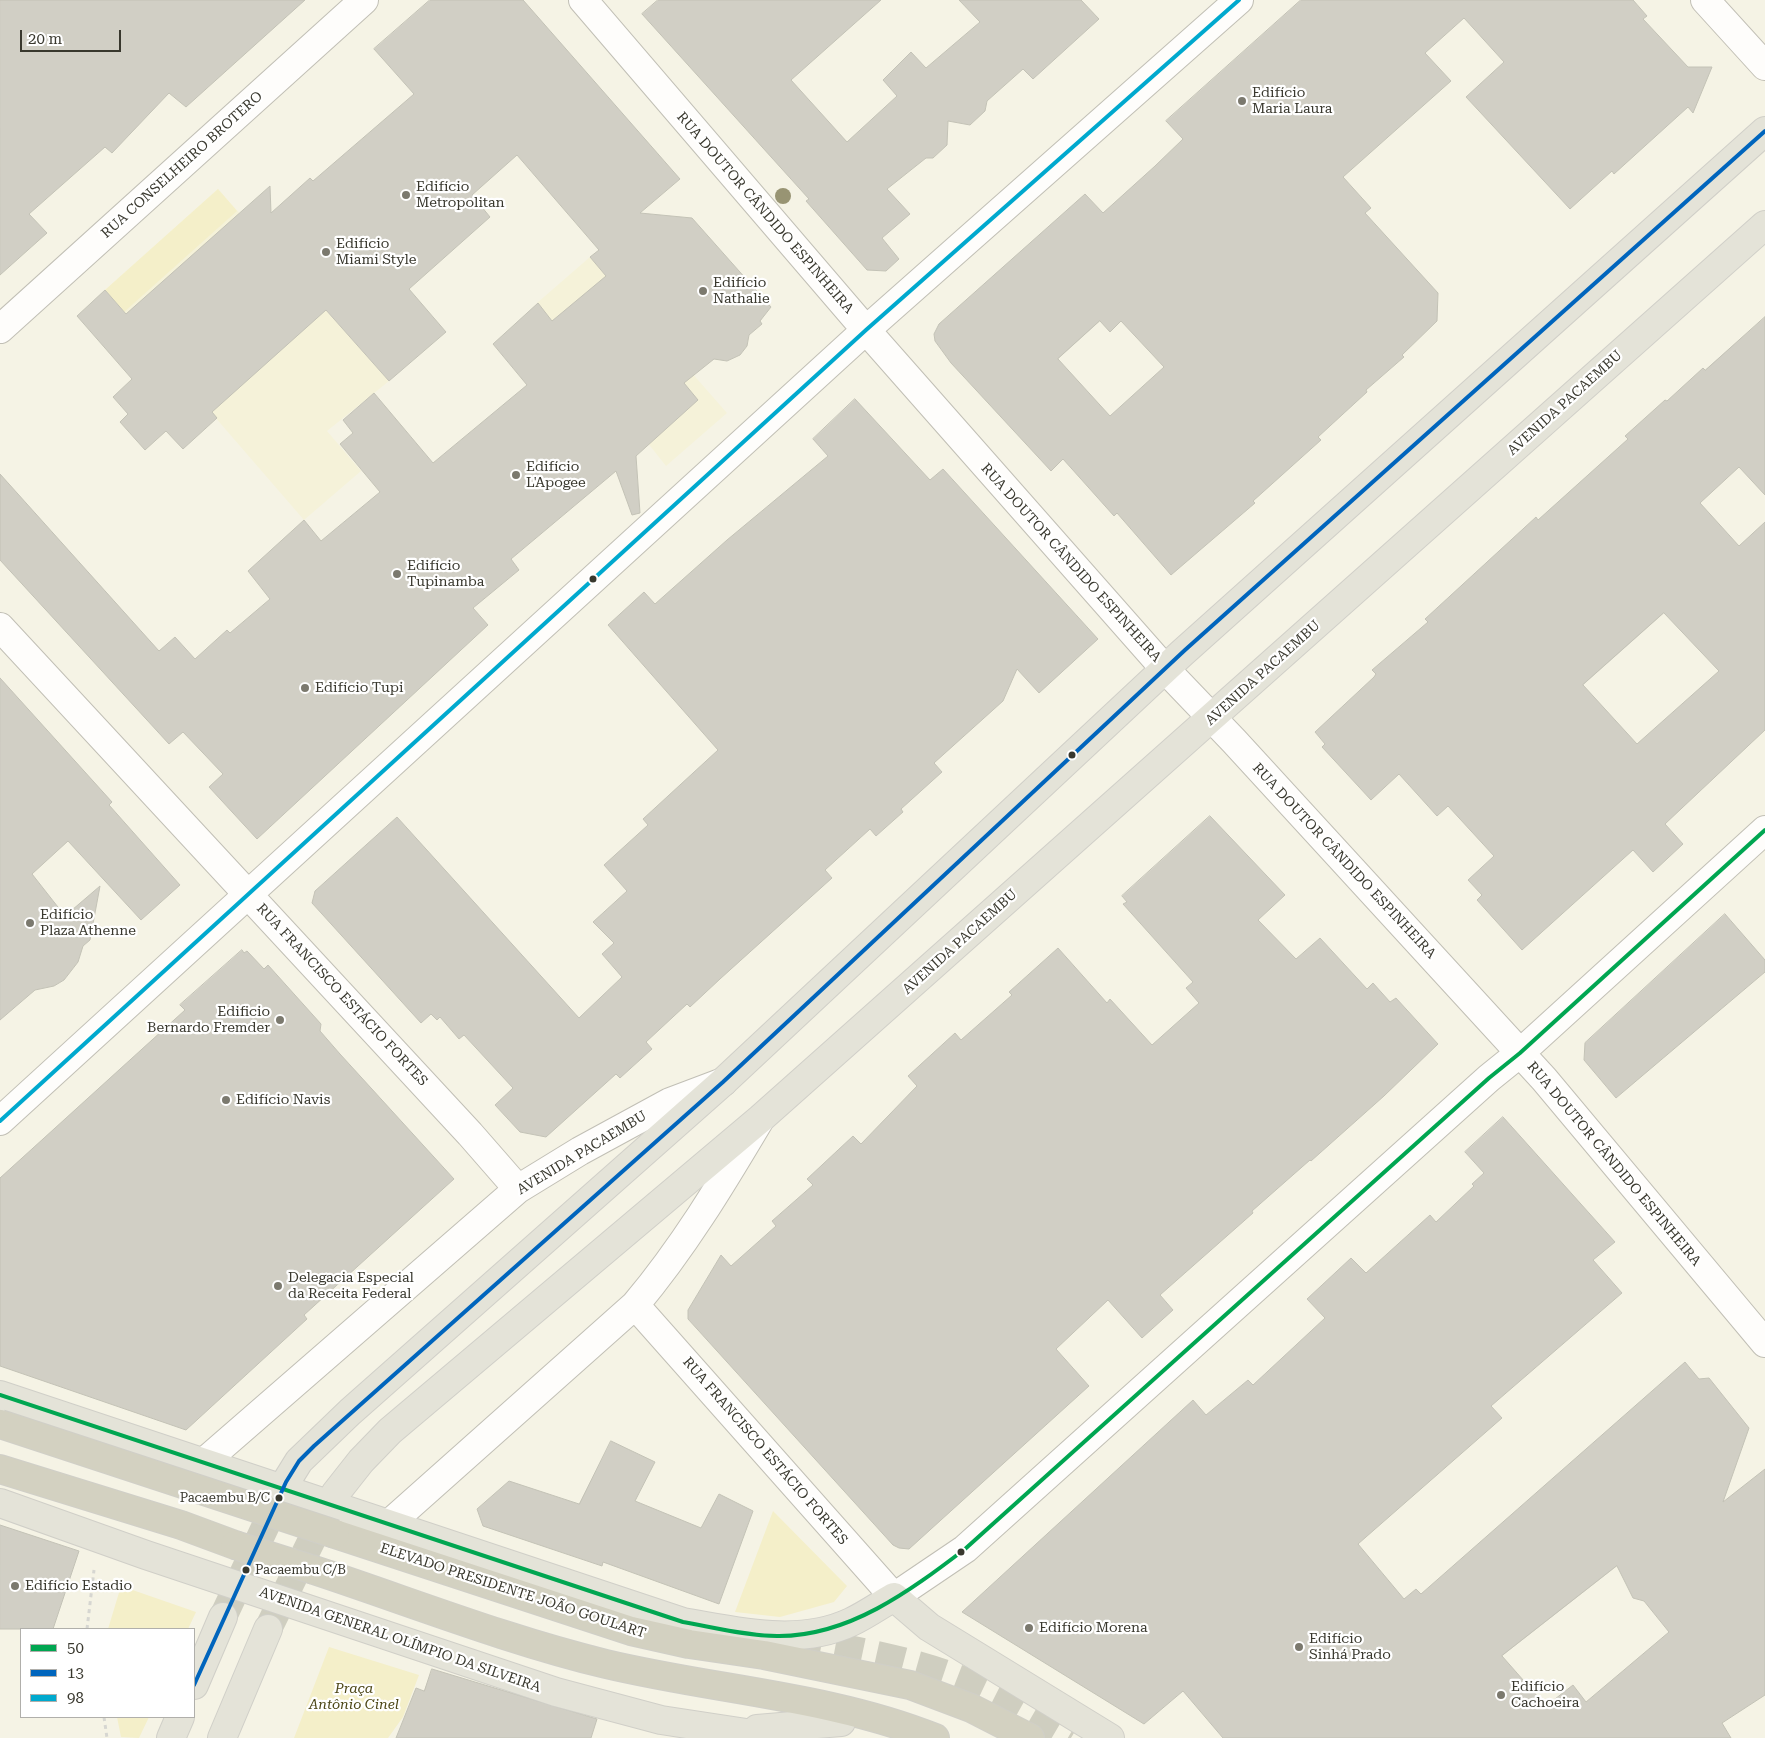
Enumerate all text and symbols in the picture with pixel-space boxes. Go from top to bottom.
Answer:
scale bar [22,20,124,52]
text: 20 m [28,30,62,48]
place label: Edifício Maria Laura [1252,85,1332,118]
street label: RUA CONSELHEIRO BROTERO [98,88,266,242]
marker: Edifício Maria Laura [1236,95,1248,107]
street label: RUA DOUTOR CÂNDIDO ESPINHEIRA [673,109,857,317]
place label: Edifício Metropolitan [416,179,505,212]
marker: Edifício Metropolitan [400,189,412,201]
place label: Edifício Miami Style [336,236,416,268]
marker: Edifício Miami Style [320,246,332,258]
place label: Edifício Nathalie [713,275,770,308]
marker: Edifício Nathalie [697,285,709,297]
street label: AVENIDA PACAEMBU [1504,347,1626,459]
place label: Edifício L'Apogee [526,459,586,492]
street label: RUA DOUTOR CÂNDIDO ESPINHEIRA [977,460,1165,666]
marker: Edifício L'Apogee [510,469,522,481]
place label: Edifício Tupinamba [407,558,484,590]
marker: Edifício Tupinamba [391,568,403,580]
unlabelled marker [588,574,598,584]
street label: AVENIDA PACAEMBU [1202,617,1324,729]
place label: Edifício Tupi [315,680,403,696]
marker: Edifício Tupi [299,682,311,694]
unlabelled marker [1067,750,1077,760]
street label: RUA DOUTOR CÂNDIDO ESPINHEIRA [1249,760,1439,962]
street label: AVENIDA PACAEMBU [899,886,1021,998]
street label: RUA FRANCISCO ESTÁCIO FORTES [253,900,431,1090]
place label: Edifício Plaza Athenne [40,907,136,940]
marker: Edifício Plaza Athenne [24,917,36,929]
place label: Edificio Bernardo Fremder [147,1004,270,1036]
marker: Edificio Bernardo Fremder [274,1014,286,1026]
street label: RUA DOUTOR CÂNDIDO ESPINHEIRA [1524,1058,1704,1270]
place label: Edifício Navis [236,1092,330,1108]
marker: Edifício Navis [220,1094,232,1106]
street label: AVENIDA PACAEMBU [514,1108,650,1198]
place label: Delegacia Especial da Receita Federal [288,1270,414,1302]
marker: Delegacia Especial da Receita Federal [272,1280,284,1292]
street label: RUA FRANCISCO ESTÁCIO FORTES [679,1354,851,1548]
place label: Pacaembu B/C [180,1490,270,1506]
marker: Pacaembu B/C [274,1493,284,1503]
street label: ELEVADO PRESIDENTE JOÃO GOULART [378,1540,648,1642]
unlabelled marker [956,1547,966,1557]
place label: Pacaembu C/B [255,1562,346,1578]
marker: Pacaembu C/B [241,1565,251,1575]
place label: Edifício Estadio [25,1578,132,1594]
marker: Edifício Estadio [9,1580,21,1592]
street label: AVENIDA GENERAL OLÍMPIO DA SILVEIRA [257,1584,543,1696]
place label: Edifício Morena [1039,1620,1147,1636]
marker: Edifício Morena [1023,1622,1035,1634]
legend [20,1628,195,1718]
place label: Edifício Sinhá Prado [1309,1631,1391,1664]
text: 50 [67,1639,84,1657]
marker: Edifício Sinhá Prado [1293,1641,1305,1653]
text: 13 [67,1664,84,1682]
place label: Edifício Cachoeira [1511,1679,1579,1711]
park label: Praça Antônio Cinel [309,1681,399,1714]
text: 98 [67,1689,84,1707]
marker: Edifício Cachoeira [1495,1689,1507,1701]

